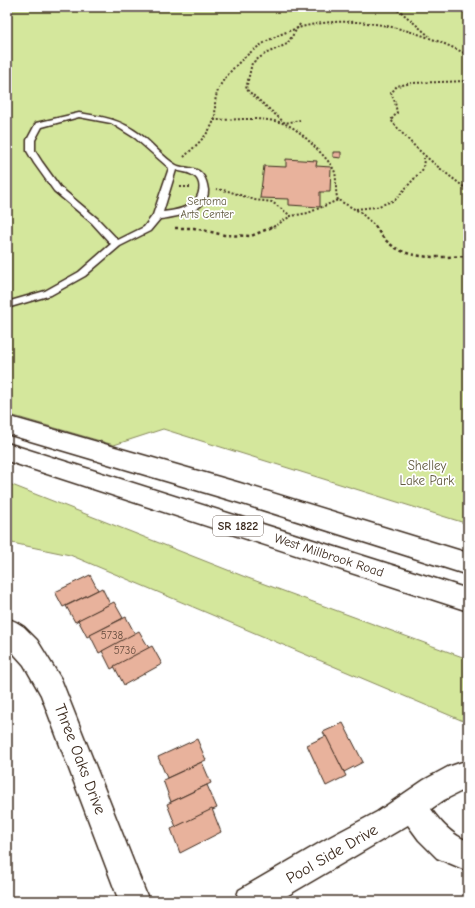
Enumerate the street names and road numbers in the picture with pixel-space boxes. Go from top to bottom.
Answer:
road number: SR 1822 [213,516,263,536]
street label: West Millbrook Road [272,530,386,580]
street label: Three Oaks Drive [51,701,109,817]
street label: Pool Side Drive [283,821,381,887]

